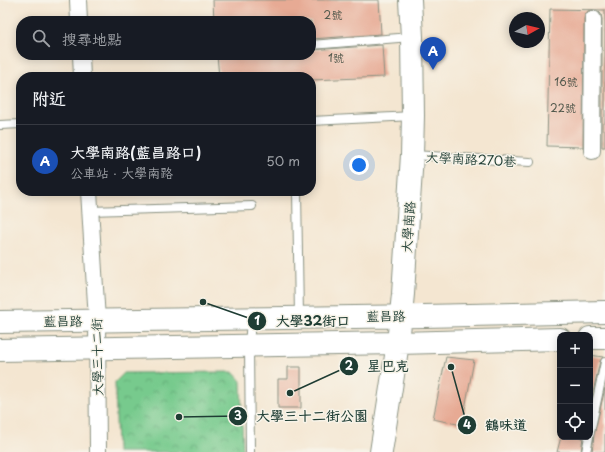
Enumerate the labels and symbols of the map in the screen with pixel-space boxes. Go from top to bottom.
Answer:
house number: 2號 [324,6,342,23]
north arrow [509,12,545,48]
pin: A [420,37,446,70]
house number: 1號 [328,49,344,66]
house number: 16號 [554,73,578,90]
house number: 22號 [550,99,576,116]
street label: 大學南路270巷 [425,147,517,170]
your location [349,155,369,175]
street label: 大學南路 [396,200,419,254]
street label: 藍昌路 [366,306,406,325]
callout: 大學32街口 [247,308,358,334]
text: 大學32街口 [276,310,350,331]
street label: 藍昌路 [43,311,83,330]
text: 1 [254,311,260,329]
street label: 大學三十二街 [86,318,107,396]
callout: 星巴克 [339,353,417,379]
text: 星巴克 [367,355,409,376]
text: 2 [345,356,354,374]
callout: 大學三十二街公園 [228,403,376,429]
text: 大學三十二街公園 [256,405,368,426]
text: 3 [234,406,242,424]
callout: 鶴味道 [457,412,535,438]
text: 鶴味道 [485,414,527,435]
text: 4 [463,415,471,433]

